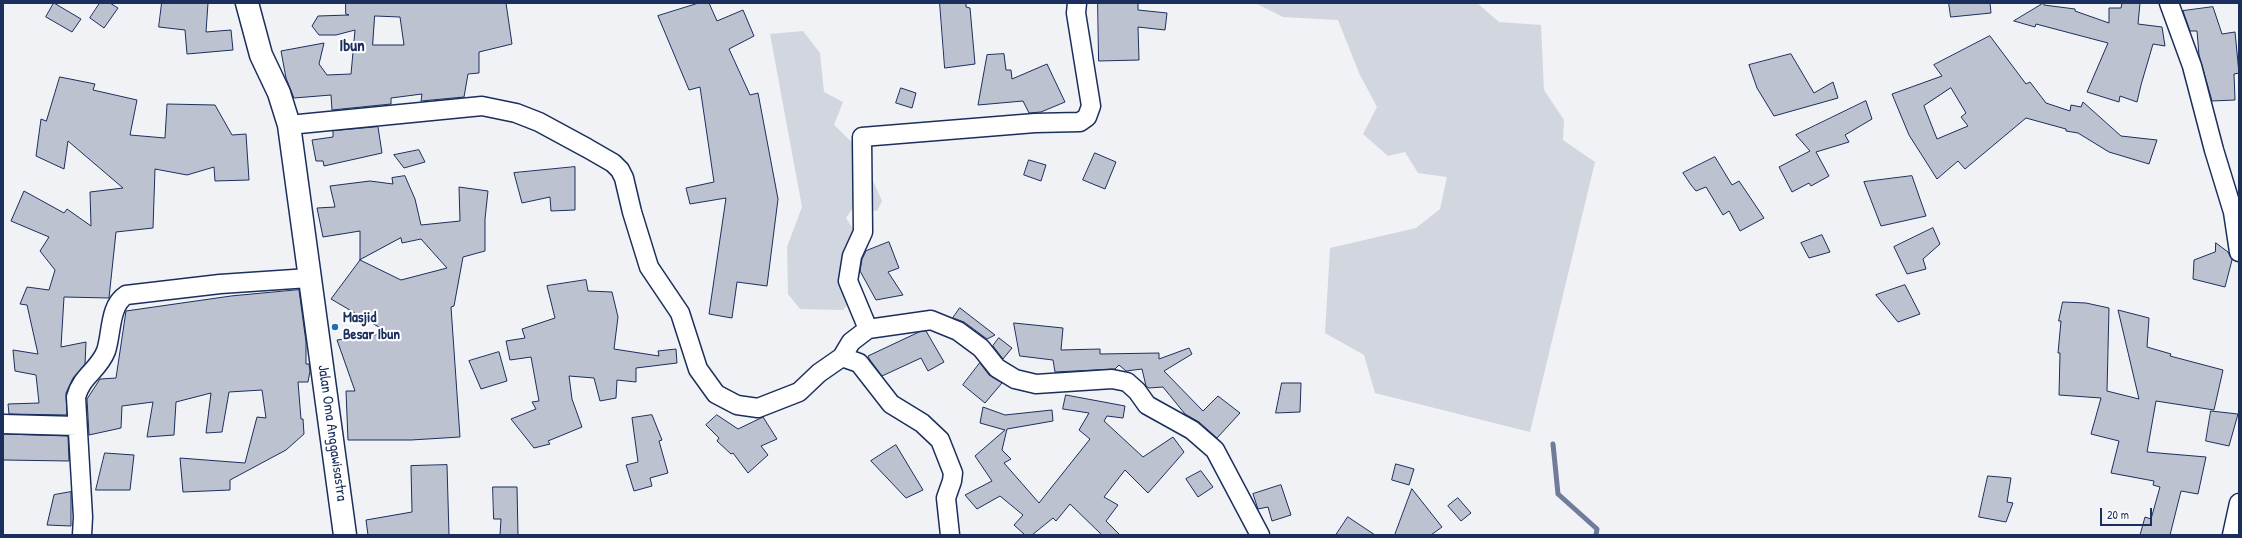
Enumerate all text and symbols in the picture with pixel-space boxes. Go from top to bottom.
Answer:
district label: Ibun [339,36,365,56]
place label: Masjid Besar Ibun [343,309,400,344]
marker: Masjid Besar Ibun [330,322,340,332]
street label: Jalan Oma Anggawisastra [314,364,350,502]
scale bar [2102,500,2154,526]
text: 20 m [2107,506,2129,523]

